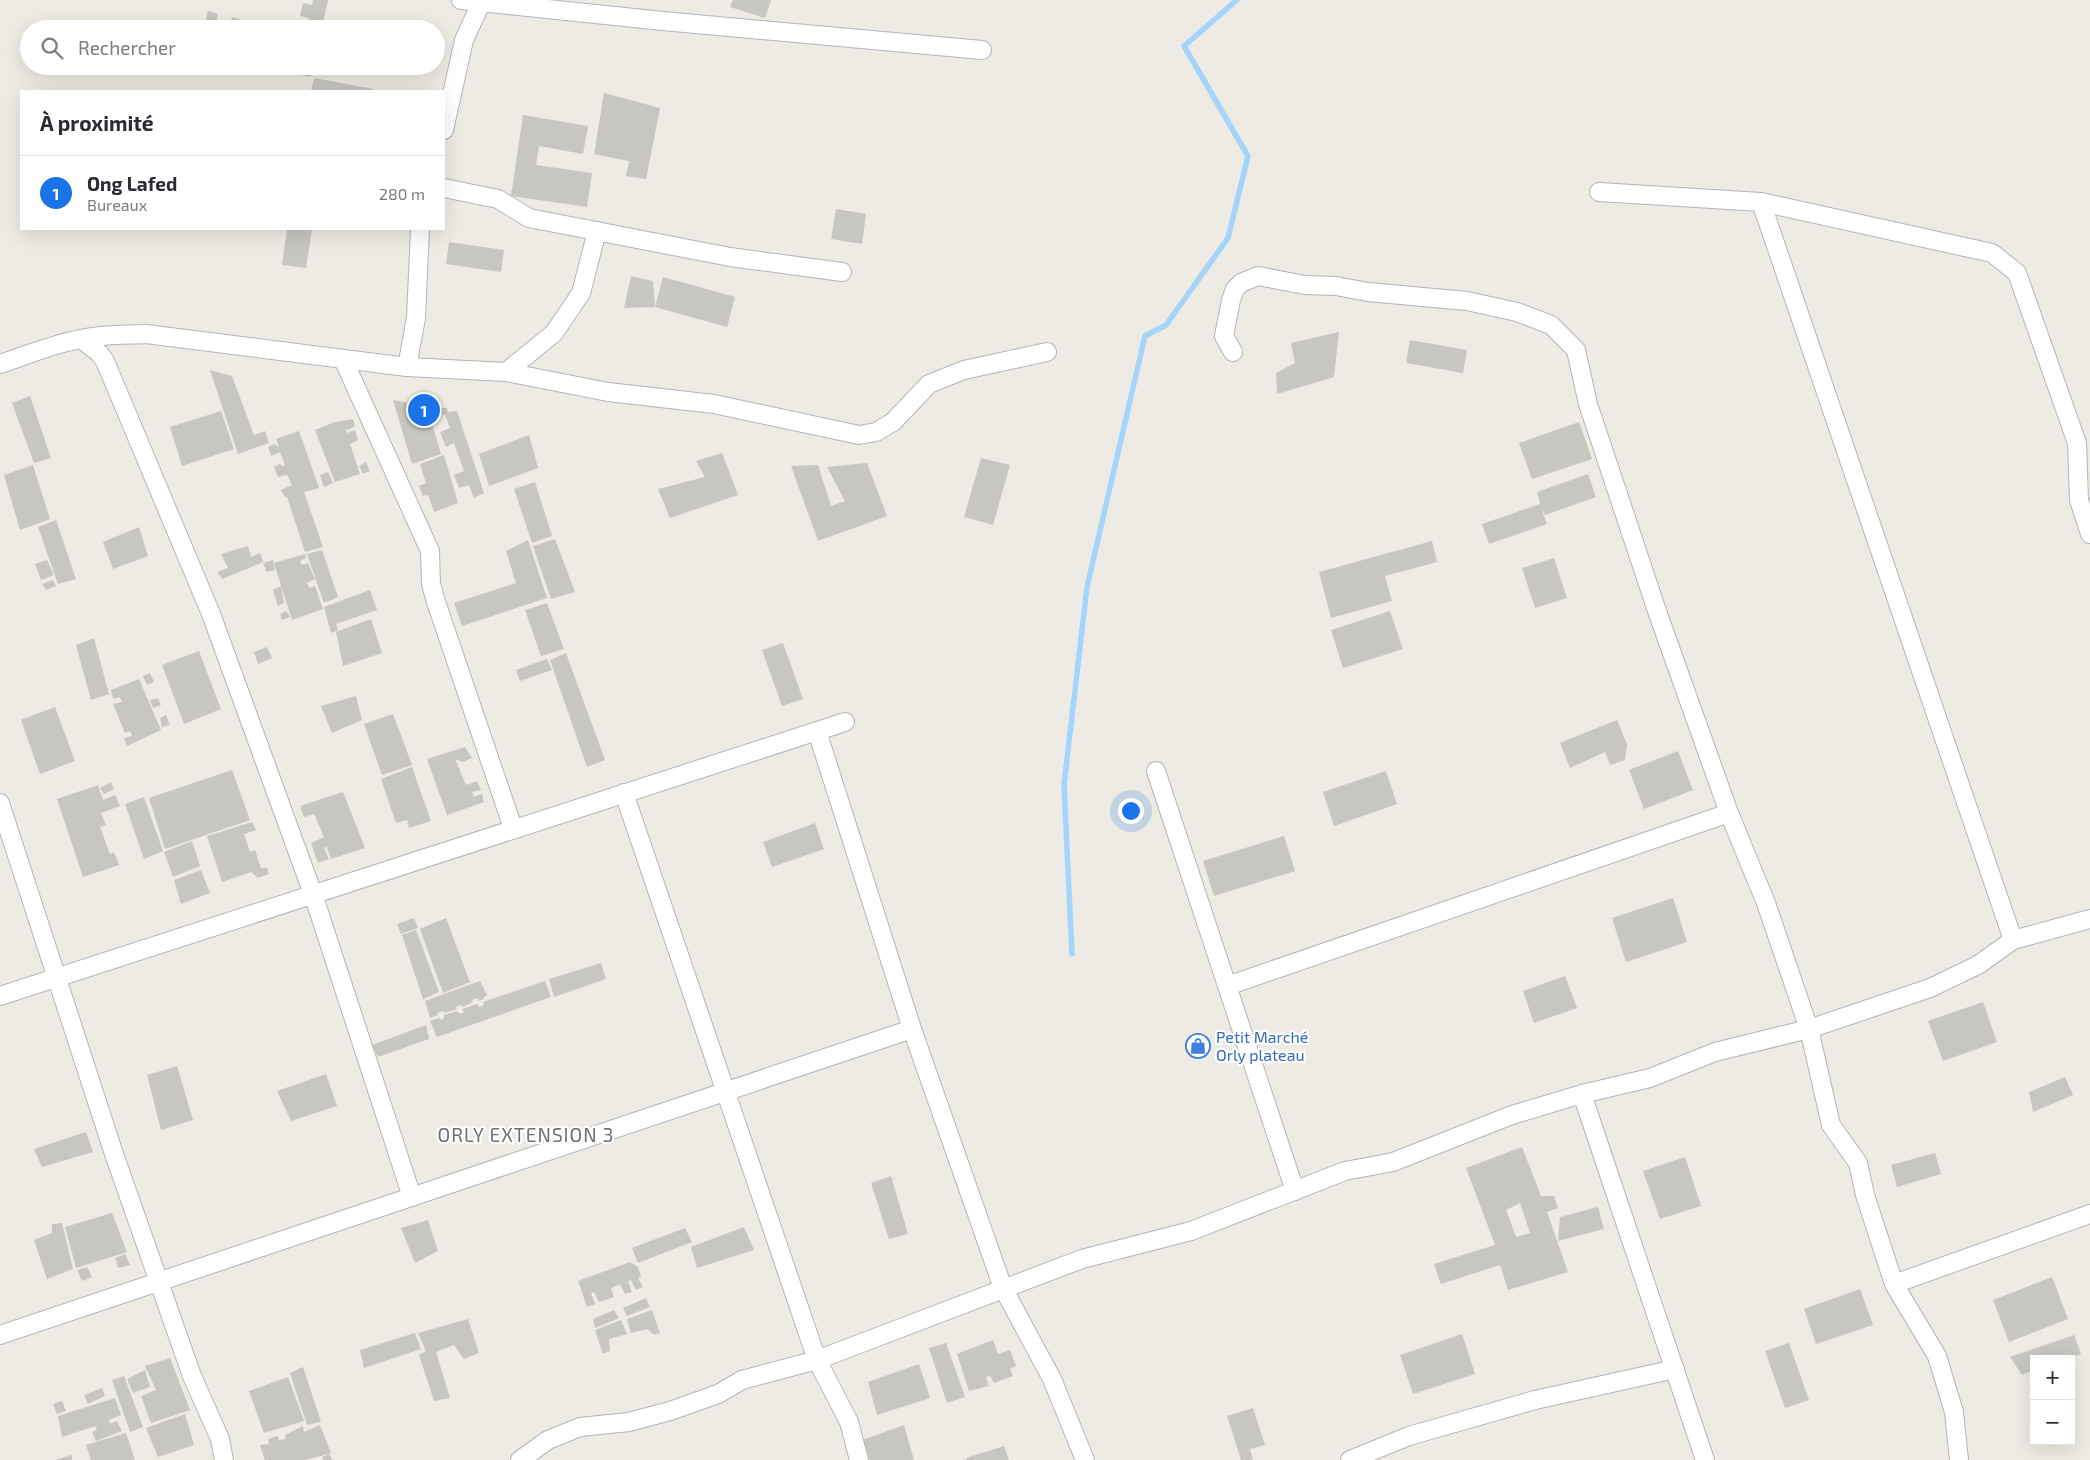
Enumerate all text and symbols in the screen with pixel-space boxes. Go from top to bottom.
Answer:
search box [20,20,445,75]
icon: search [38,34,66,62]
text: Rechercher [78,36,176,59]
text: À proximité [40,110,154,135]
text: Ong Lafed [87,172,177,195]
text: 1 [53,184,59,203]
text: 280 m [379,184,425,203]
text: Bureaux [87,195,147,214]
pin: 1 [408,391,440,429]
your location [1118,798,1144,824]
place label: Petit Marché Orly plateau [1216,1027,1308,1064]
shop icon: Petit Marché Orly plateau [1185,1033,1211,1059]
district label: ORLY EXTENSION 3 [438,1123,614,1146]
map controls [2030,1355,2075,1445]
button: + [2030,1355,2075,1400]
button: − [2030,1400,2075,1445]

